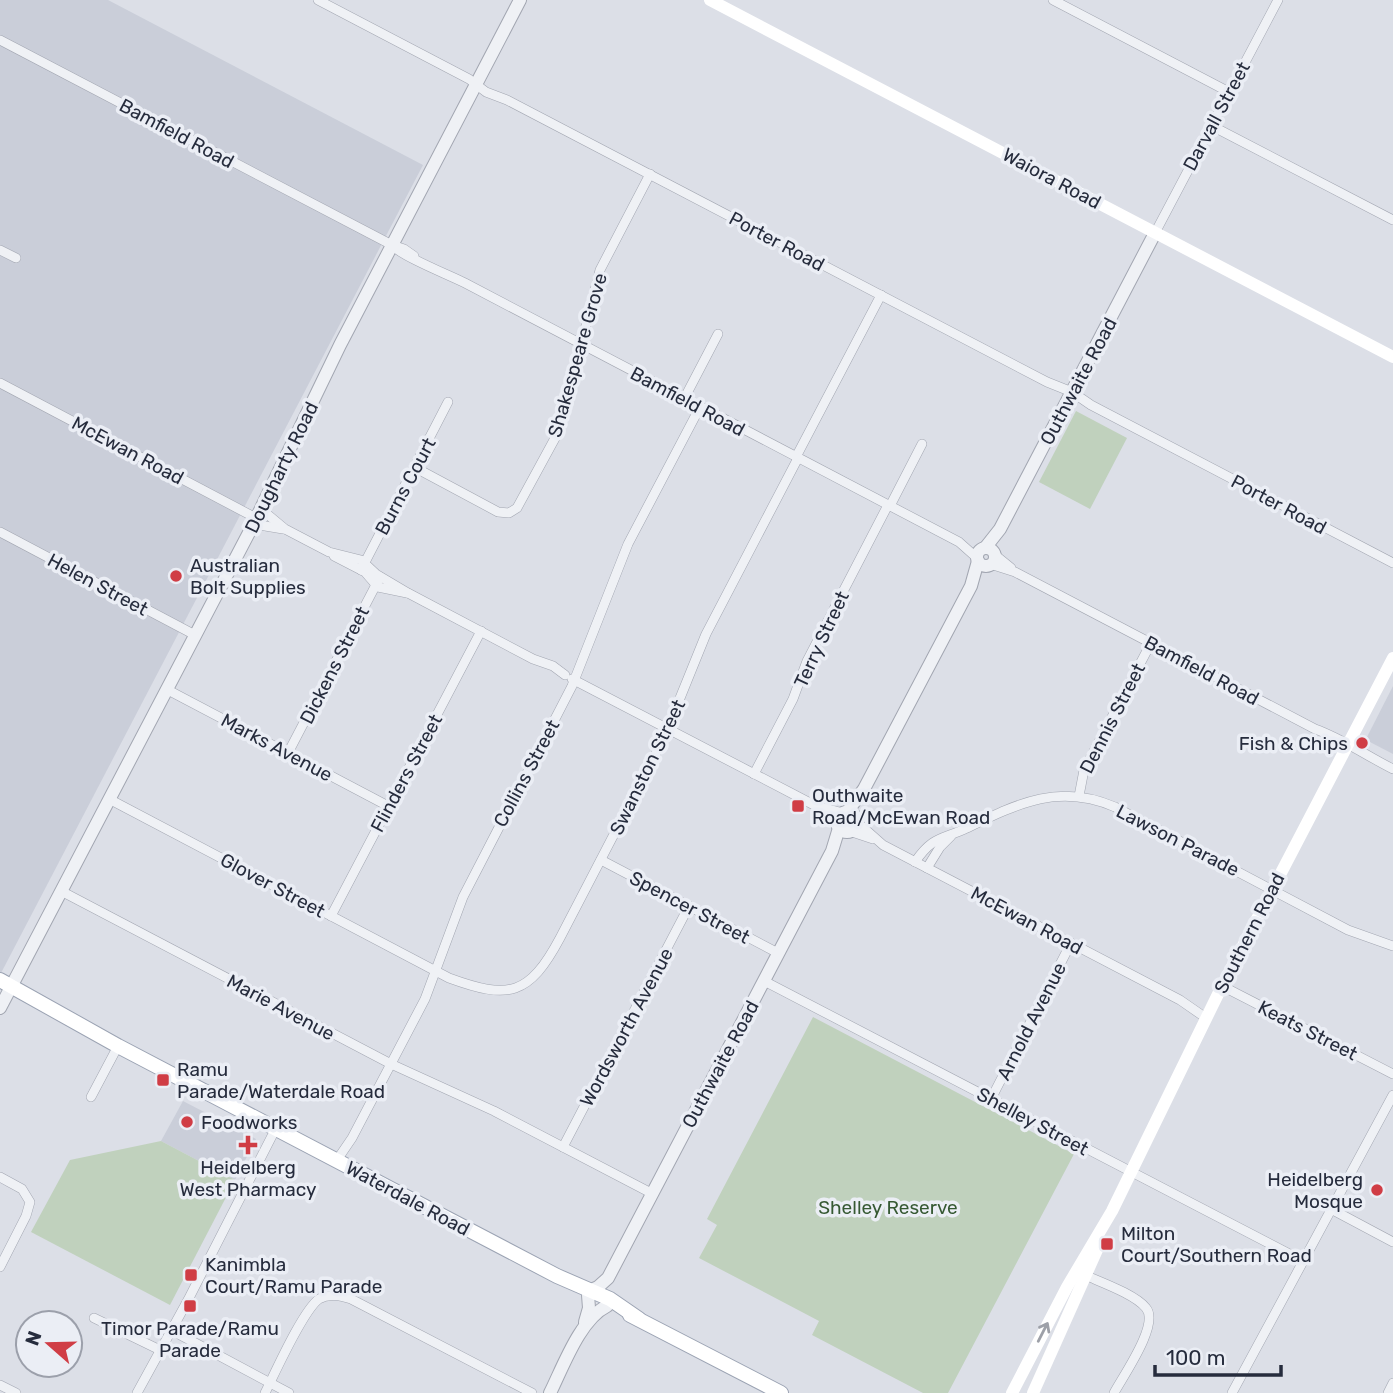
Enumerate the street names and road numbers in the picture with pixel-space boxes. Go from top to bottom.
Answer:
street label: Darvall Street [1178,57,1255,175]
street label: Bamfield Road [115,94,238,173]
street label: Waiora Road [999,143,1105,214]
street label: Porter Road [725,207,828,276]
street label: Shakespeare Grove [543,270,612,440]
street label: Outhwaite Road [1035,314,1122,449]
street label: Bamfield Road [626,362,749,441]
street label: Dougharty Road [240,398,323,537]
street label: McEwan Road [68,411,188,490]
street label: Burns Court [370,433,441,539]
street label: Porter Road [1227,470,1330,539]
street label: Helen Street [44,548,152,621]
street label: Terry Street [789,587,854,691]
street label: Dickens Street [295,602,374,728]
street label: Bamfield Road [1140,631,1263,710]
street label: Dennis Street [1075,659,1150,777]
street label: Swanston Street [605,695,690,839]
street label: Marks Avenue [217,708,336,786]
street label: Flinders Street [366,710,447,836]
street label: Collins Street [489,715,565,831]
street label: Lawson Parade [1112,800,1243,881]
street label: Glover Street [216,848,330,923]
street label: Spencer Street [626,866,754,949]
street label: Southern Road [1209,869,1290,997]
street label: McEwan Road [967,881,1087,960]
street label: Wordsworth Avenue [575,944,678,1110]
street label: Arnold Avenue [992,959,1071,1084]
street label: Marie Avenue [223,969,339,1045]
street label: Keats Street [1254,996,1362,1066]
street label: Outhwaite Road [677,997,764,1132]
street label: Shelley Street [973,1082,1093,1161]
street label: Waterdale Road [342,1156,474,1241]

